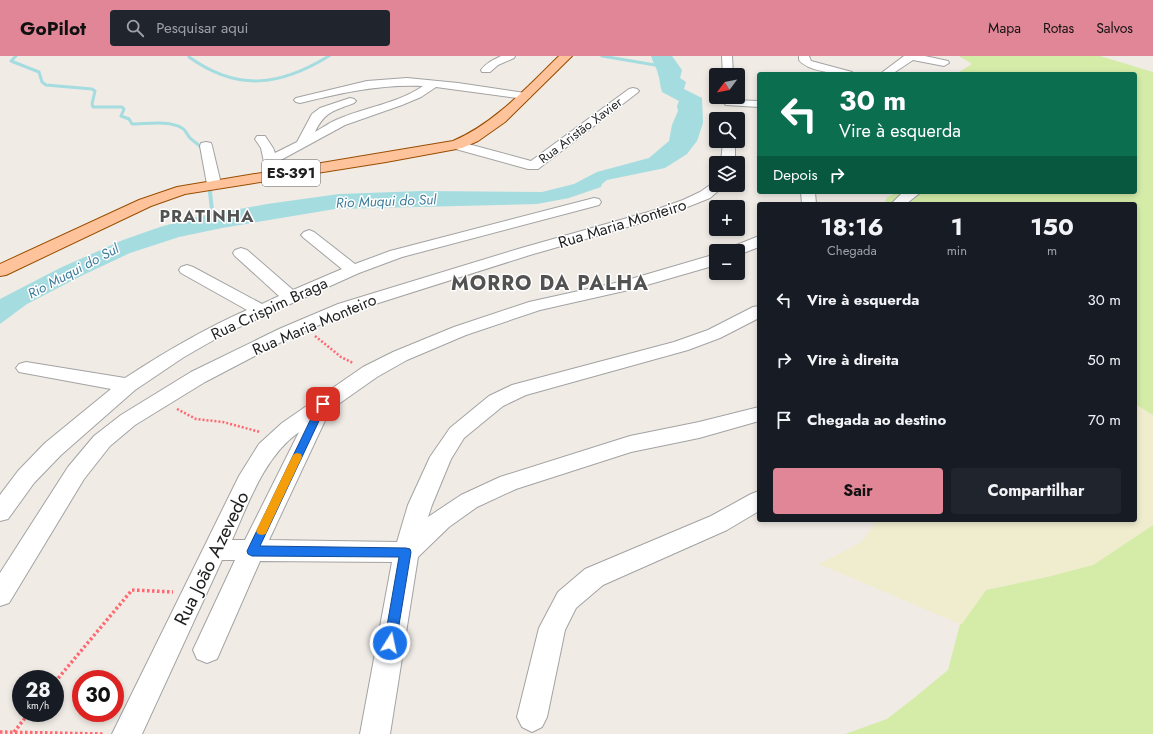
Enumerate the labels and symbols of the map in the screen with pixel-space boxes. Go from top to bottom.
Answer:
north arrow [709,68,745,104]
street label: Rua Aristão Xavier [535,92,626,168]
road number: ES-391 [262,160,320,186]
water label: Rio Muqui do Sul [335,189,437,213]
street label: Rua Maria Monteiro [555,193,689,254]
district label: PRATINHA [159,204,255,228]
water label: Rio Muqui do Sul [24,238,123,303]
district label: MORRO DA PALHA [451,269,649,298]
street label: Rua Crispim Braga [207,271,331,346]
street label: Rua Maria Monteiro [248,288,380,361]
pin [306,387,340,421]
street label: Rua João Azevedo [167,487,256,630]
position arrow [369,622,411,664]
speed limit sign: 30 [72,670,124,722]

